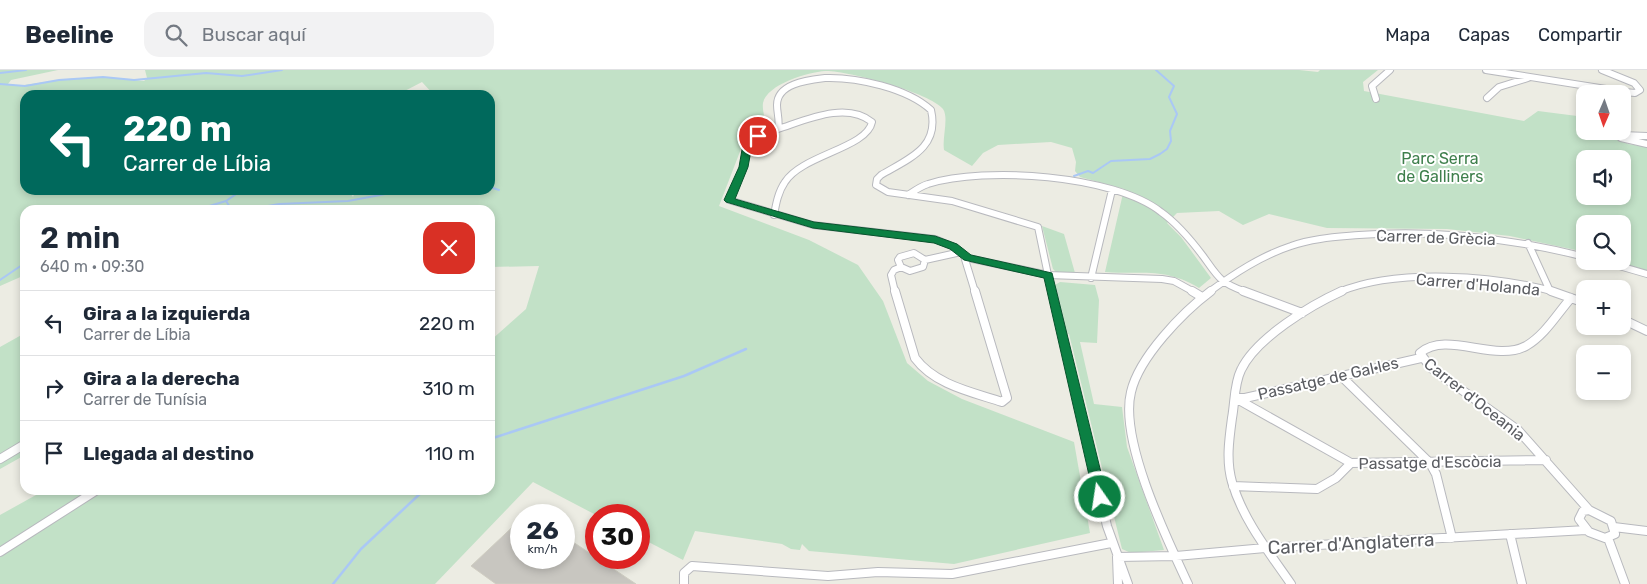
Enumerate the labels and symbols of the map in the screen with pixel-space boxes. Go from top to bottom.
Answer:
north arrow [1576,85,1631,140]
pin [737,115,779,157]
park label: Parc Serra de Galliners [1397,149,1483,186]
street label: Carrer de Grècia [1376,226,1496,249]
street label: Carrer d'Holanda [1415,270,1541,299]
street label: Passatge de Gal·les [1256,353,1400,404]
street label: Carrer d'Oceania [1420,354,1529,445]
street label: Passatge d'Escòcia [1358,452,1502,473]
position arrow [1073,470,1125,522]
speed limit sign: 30 [585,504,650,569]
street label: Carrer d'Anglaterra [1267,528,1435,559]

